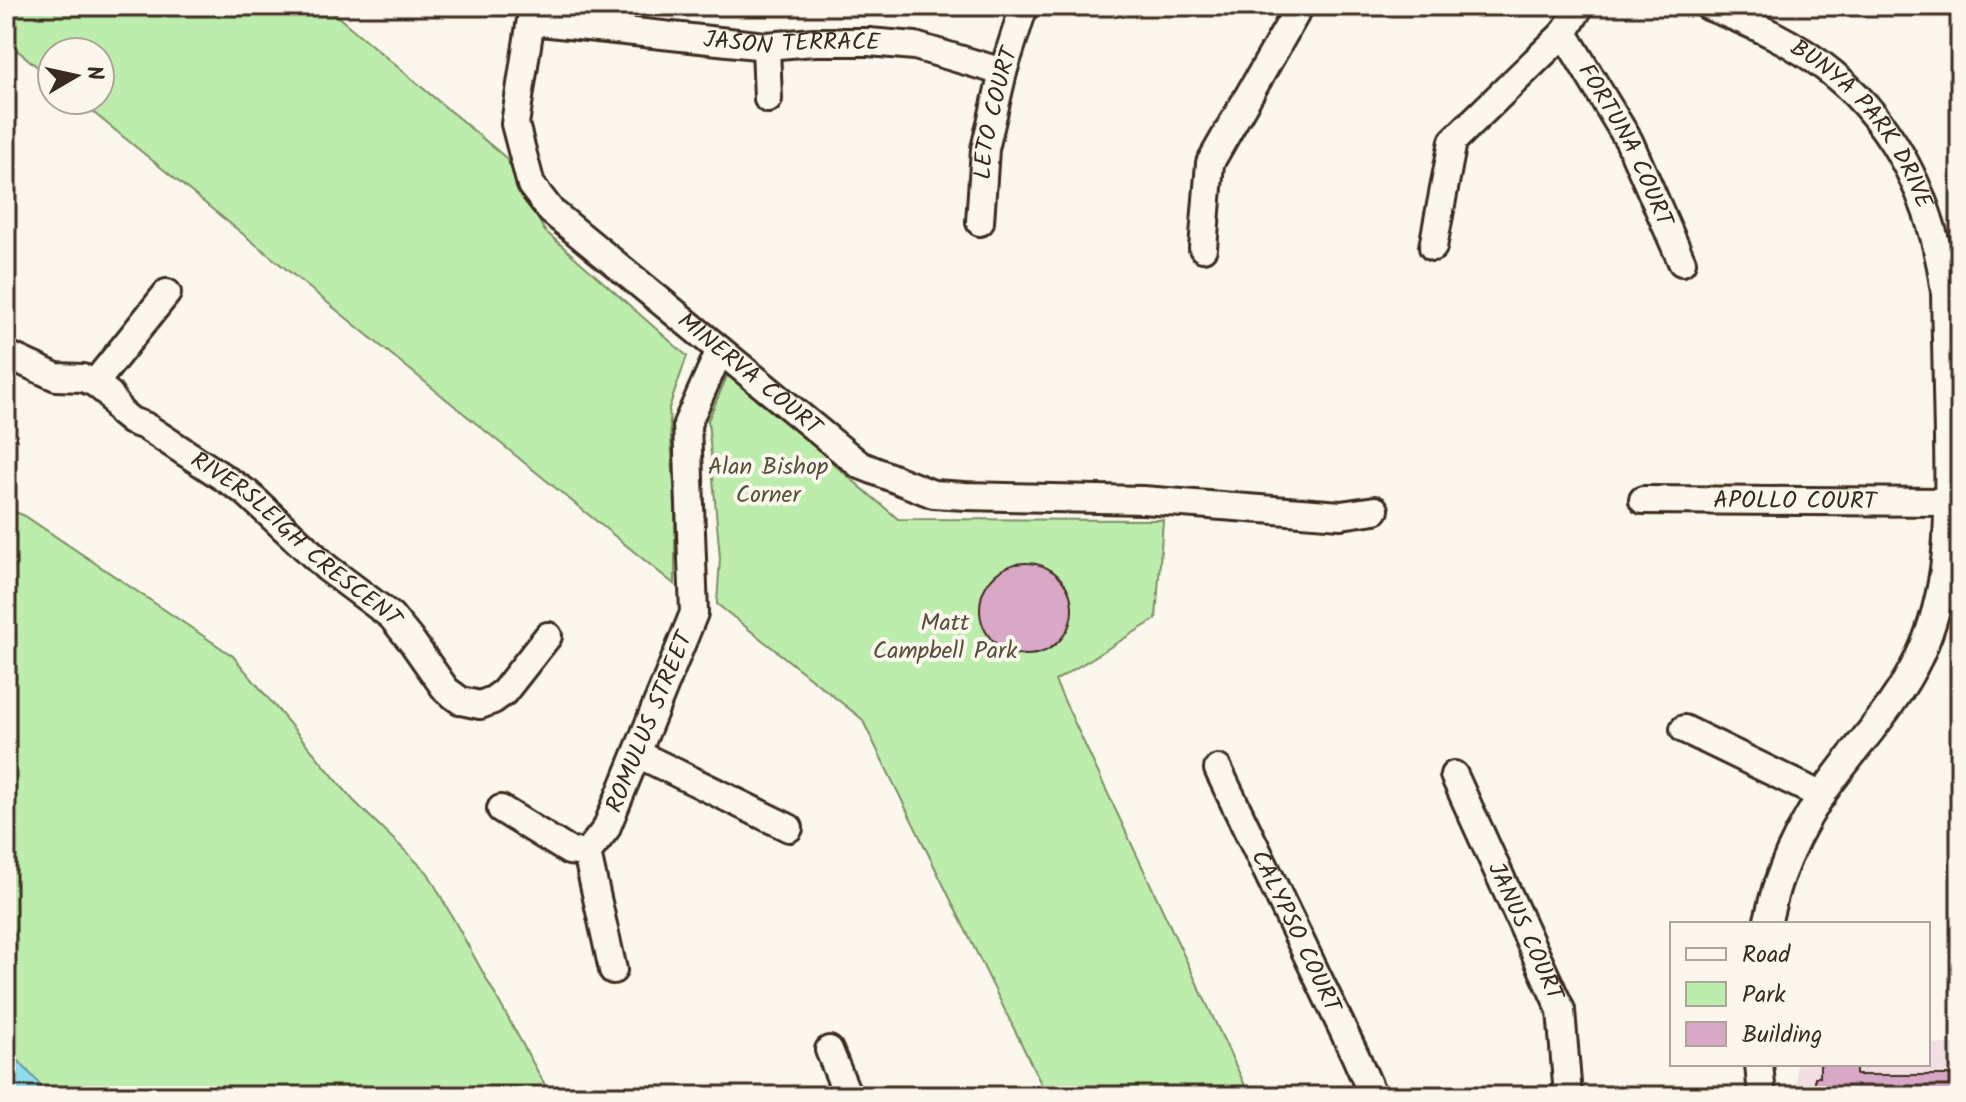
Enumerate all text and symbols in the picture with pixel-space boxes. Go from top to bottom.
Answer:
street label: JASON TERRACE [701,20,883,66]
street label: BUNYA PARK DRIVE [1782,29,1943,215]
north arrow [36,36,116,116]
street label: LETO COURT [963,40,1030,181]
street label: FORTUNA COURT [1567,56,1684,235]
text: N [75,64,112,83]
street label: MINERVA COURT [668,302,832,447]
street label: RIVERSLEIGH CRESCENT [182,441,413,637]
park label: Alan Bishop Corner [708,448,829,515]
street label: APOLLO COURT [1713,481,1879,521]
park label: Matt Campbell Park [873,604,1018,671]
street label: ROMULUS STREET [595,624,705,819]
street label: CALYPSO COURT [1240,843,1352,1021]
street label: JANUS COURT [1477,856,1575,1009]
legend [1670,922,1930,1066]
text: Road [1742,936,1791,975]
text: Park [1742,976,1786,1015]
text: Building [1742,1016,1822,1055]

